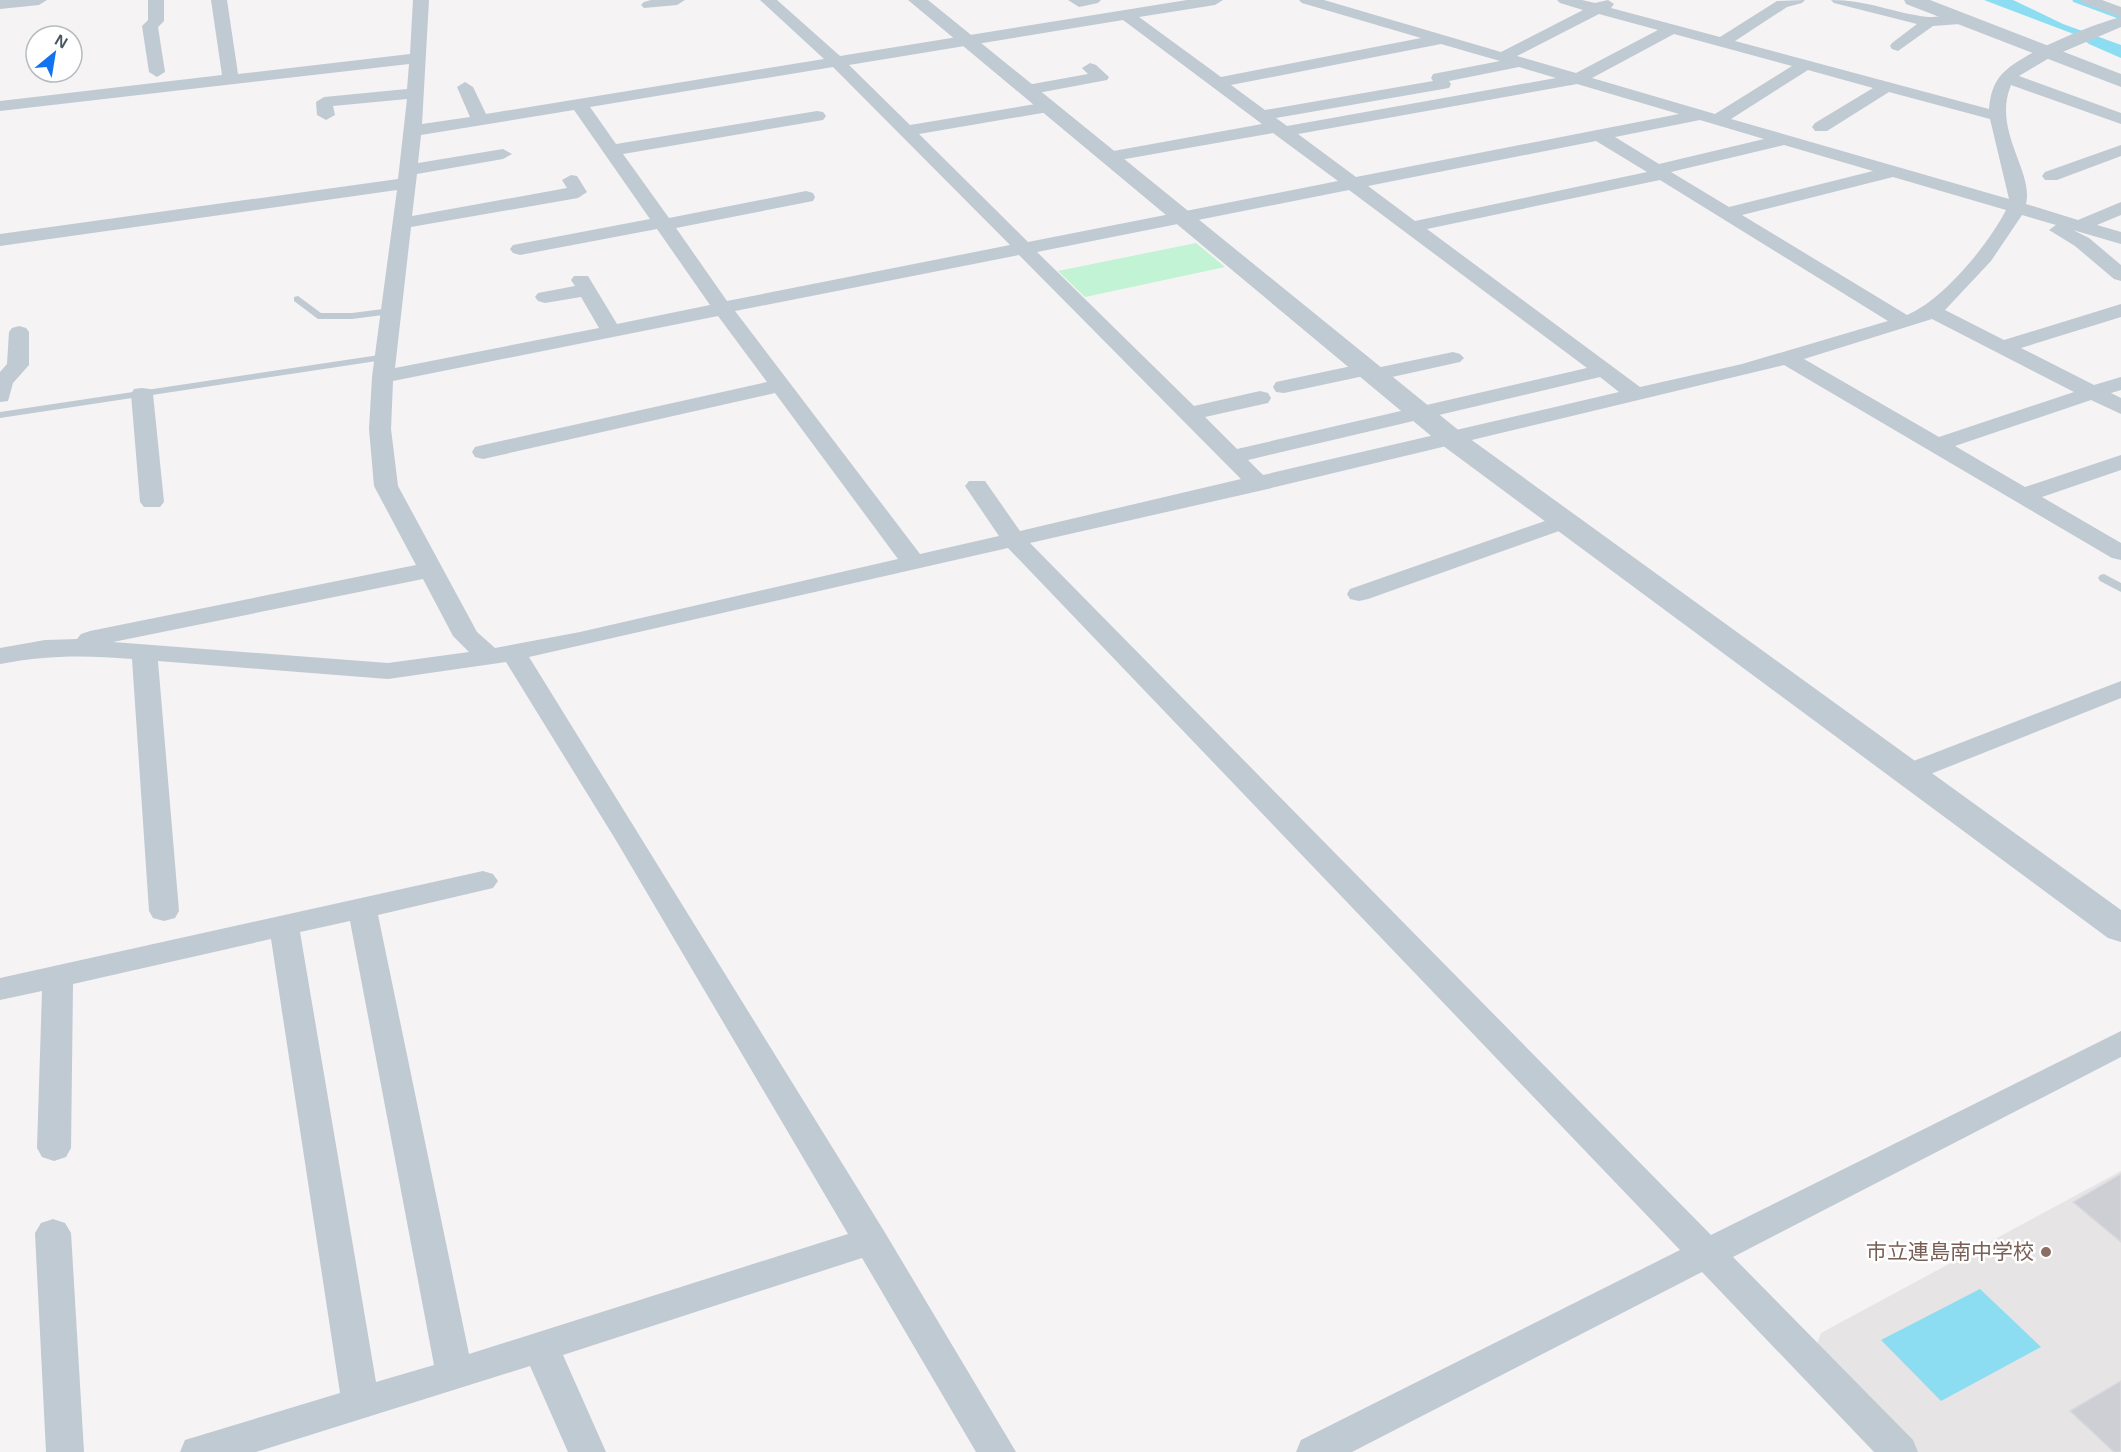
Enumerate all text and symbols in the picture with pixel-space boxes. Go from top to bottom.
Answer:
north arrow [24,24,84,84]
text: N [52,31,71,52]
place label: 市立連島南中学校 [1866,1240,2034,1263]
marker: 市立連島南中学校 [2039,1245,2053,1259]

